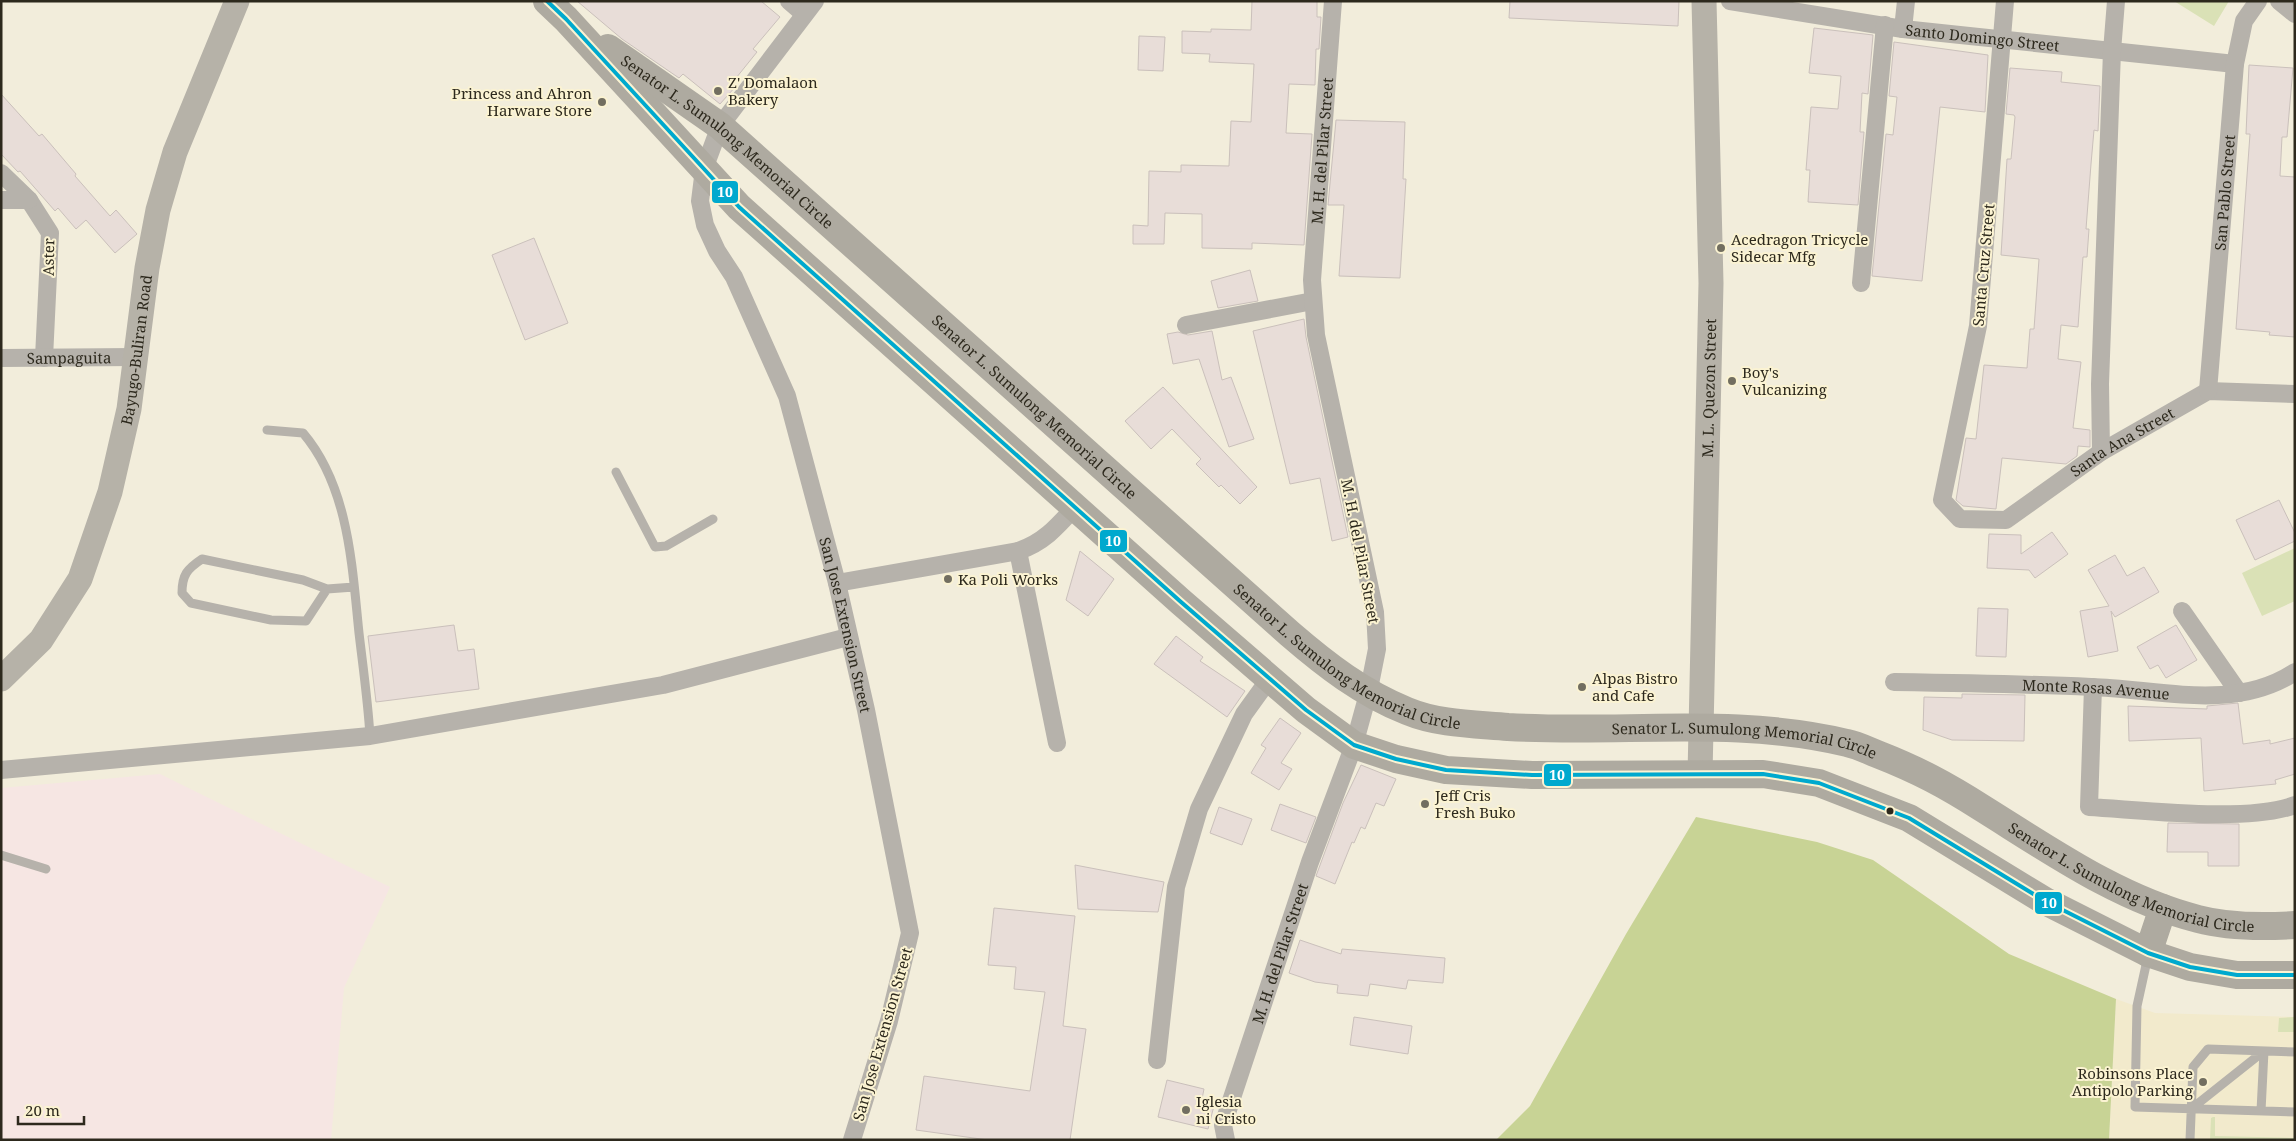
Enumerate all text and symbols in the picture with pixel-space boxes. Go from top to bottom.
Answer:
street label: Santo Domingo Street [1904,19,2060,55]
street label: Senator L. Sumulong Memorial Circle [617,50,838,233]
place label: Z' Domalaon Bakery [728,72,818,109]
street label: M. H. del Pilar Street [1306,77,1337,225]
place label: Princess and Ahron Harware Store [452,83,592,120]
marker: Z' Domalaon Bakery [712,85,724,97]
marker: Princess and Ahron Harware Store [596,96,608,108]
street label: San Pablo Street [2210,134,2239,251]
line badge: 10 [711,180,739,204]
text: 10 [717,182,733,201]
street label: Santa Cruz Street [1968,203,1998,327]
place label: Acedragon Tricycle Sidecar Mfg [1731,229,1868,266]
street label: Aster [38,238,58,276]
marker: Acedragon Tricycle Sidecar Mfg [1715,242,1727,254]
street label: Bayugo-Buliran Road [116,274,156,427]
street label: Senator L. Sumulong Memorial Circle [928,310,1141,503]
street label: M. L. Quezon Street [1697,318,1720,458]
street label: Sampaguita [27,347,111,368]
place label: Boy's Vulcanizing [1742,362,1827,399]
marker: Boy's Vulcanizing [1726,375,1738,387]
street label: Santa Ana Street [2066,402,2178,481]
street label: M. H. del Pilar Street [1337,477,1385,625]
line badge: 10 [1099,529,1128,553]
text: 10 [1105,531,1121,550]
street label: San Jose Extension Street [815,535,876,715]
place label: Ka Poli Works [958,569,1058,589]
marker: Ka Poli Works [942,573,954,585]
street label: Senator L. Sumulong Memorial Circle [1230,579,1462,733]
place label: Alpas Bistro and Cafe [1592,668,1678,705]
street label: Monte Rosas Avenue [2022,674,2170,704]
marker: Alpas Bistro and Cafe [1576,681,1588,693]
street label: Senator L. Sumulong Memorial Circle [1611,717,1880,763]
line badge: 10 [1543,763,1572,787]
text: 10 [1549,765,1565,784]
place label: Jeff Cris Fresh Buko [1434,785,1516,822]
marker: Jeff Cris Fresh Buko [1419,798,1431,810]
unlabelled marker [1885,806,1895,816]
street label: Senator L. Sumulong Memorial Circle [2005,817,2255,936]
street label: M. H. del Pilar Street [1247,881,1312,1026]
line badge: 10 [2034,891,2063,915]
text: 10 [2041,893,2057,912]
street label: San Jose Extension Street [848,945,916,1123]
place label: Robinsons Place Antipolo Parking [2072,1063,2193,1100]
marker: Robinsons Place Antipolo Parking [2197,1076,2209,1088]
place label: Iglesia ni Cristo [1196,1091,1256,1128]
scale bar [18,1094,84,1126]
text: 20 m [25,1100,60,1120]
marker: Iglesia ni Cristo [1180,1104,1192,1116]

